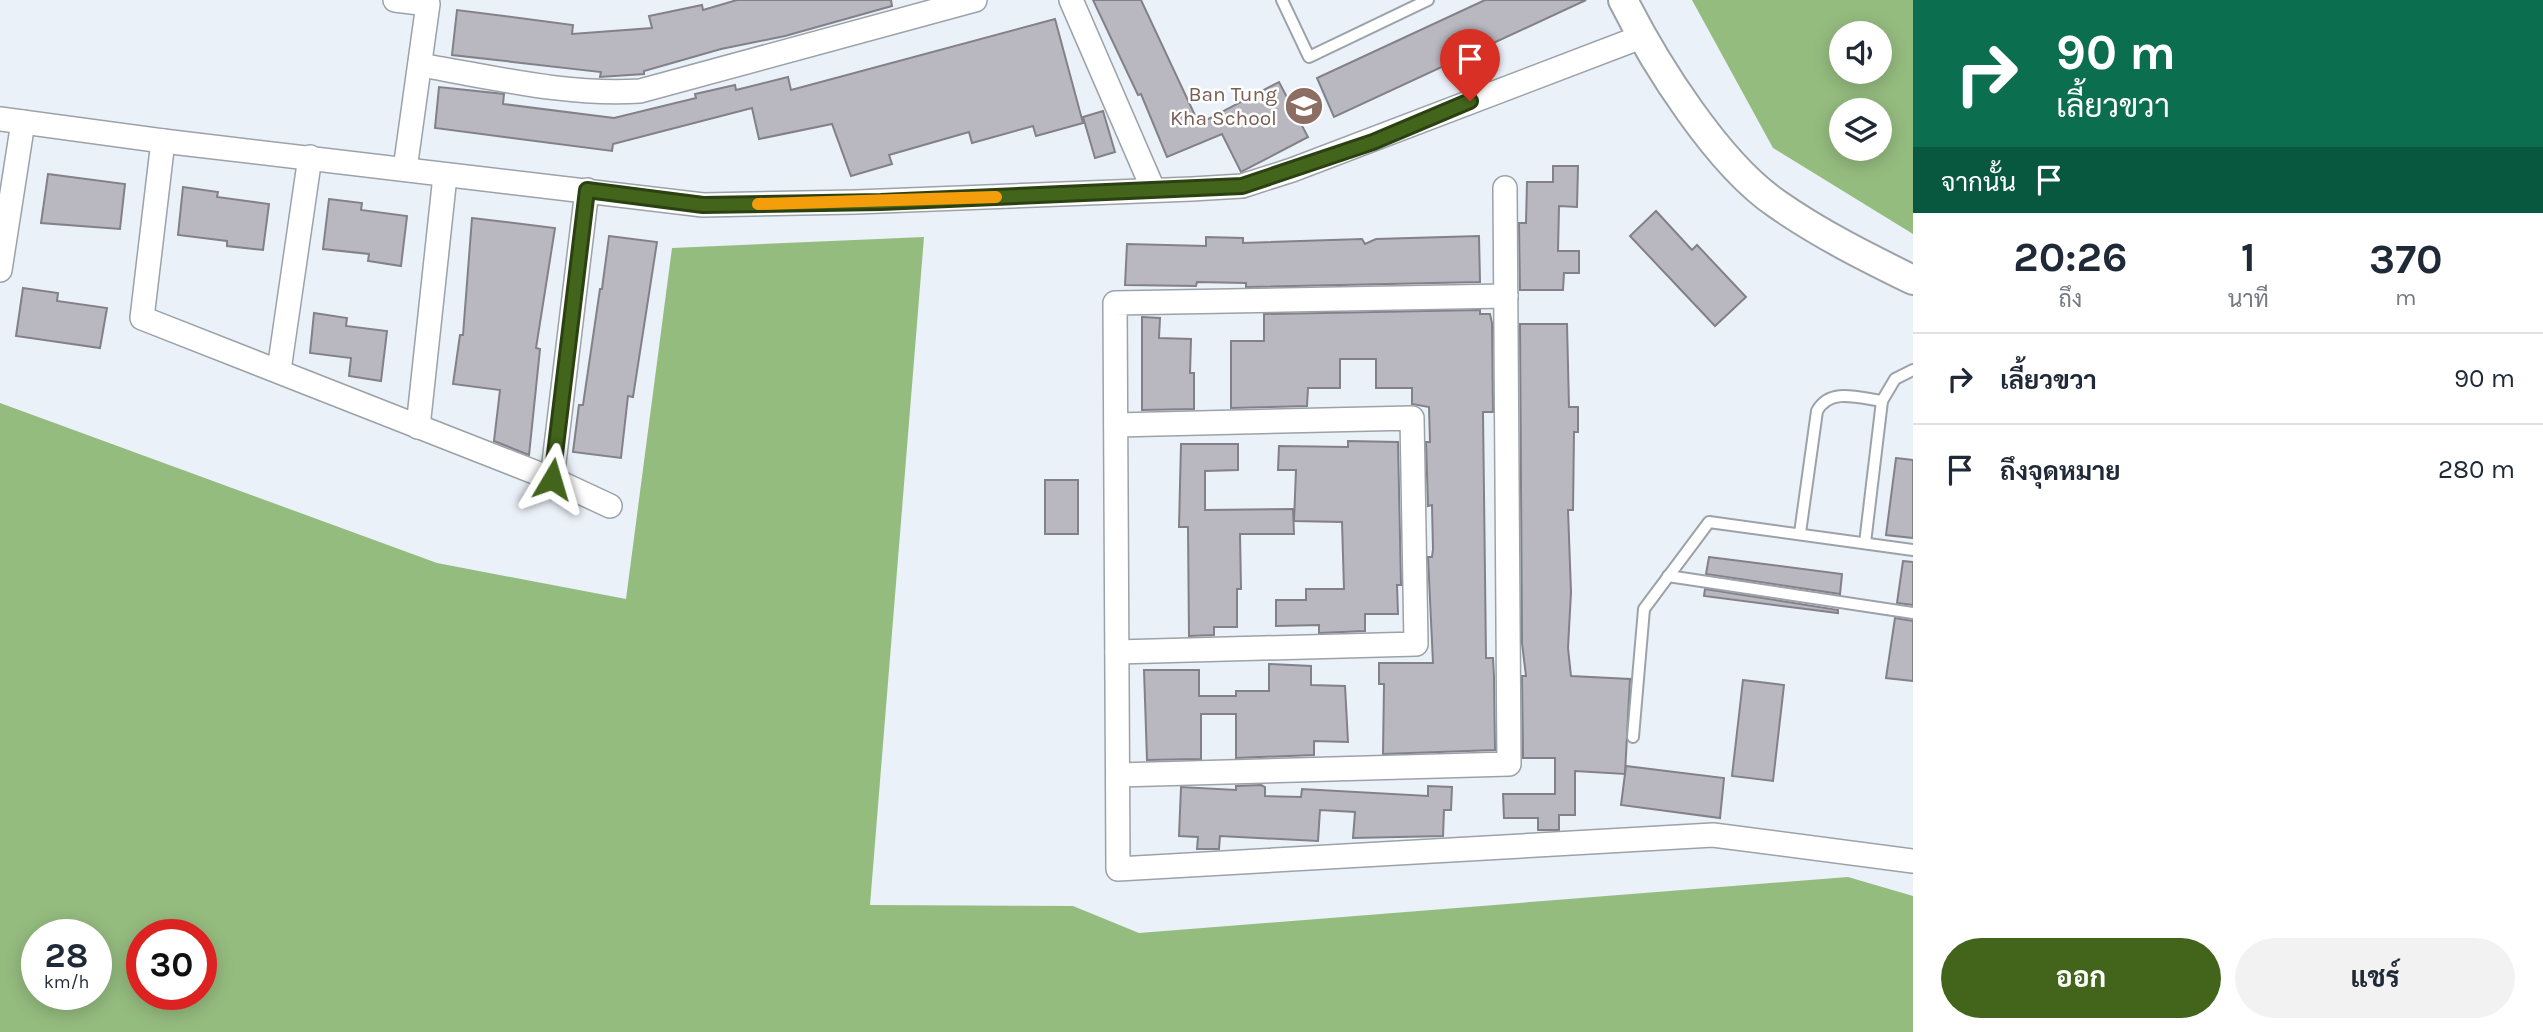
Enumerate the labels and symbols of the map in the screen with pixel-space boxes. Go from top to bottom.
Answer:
pin [1440,29,1500,101]
place label: Ban Tung Kha School [1170,82,1277,130]
school or university icon: Ban Tung Kha School [1283,85,1325,127]
position arrow [515,442,589,516]
speed limit sign: 30 [126,919,217,1010]

